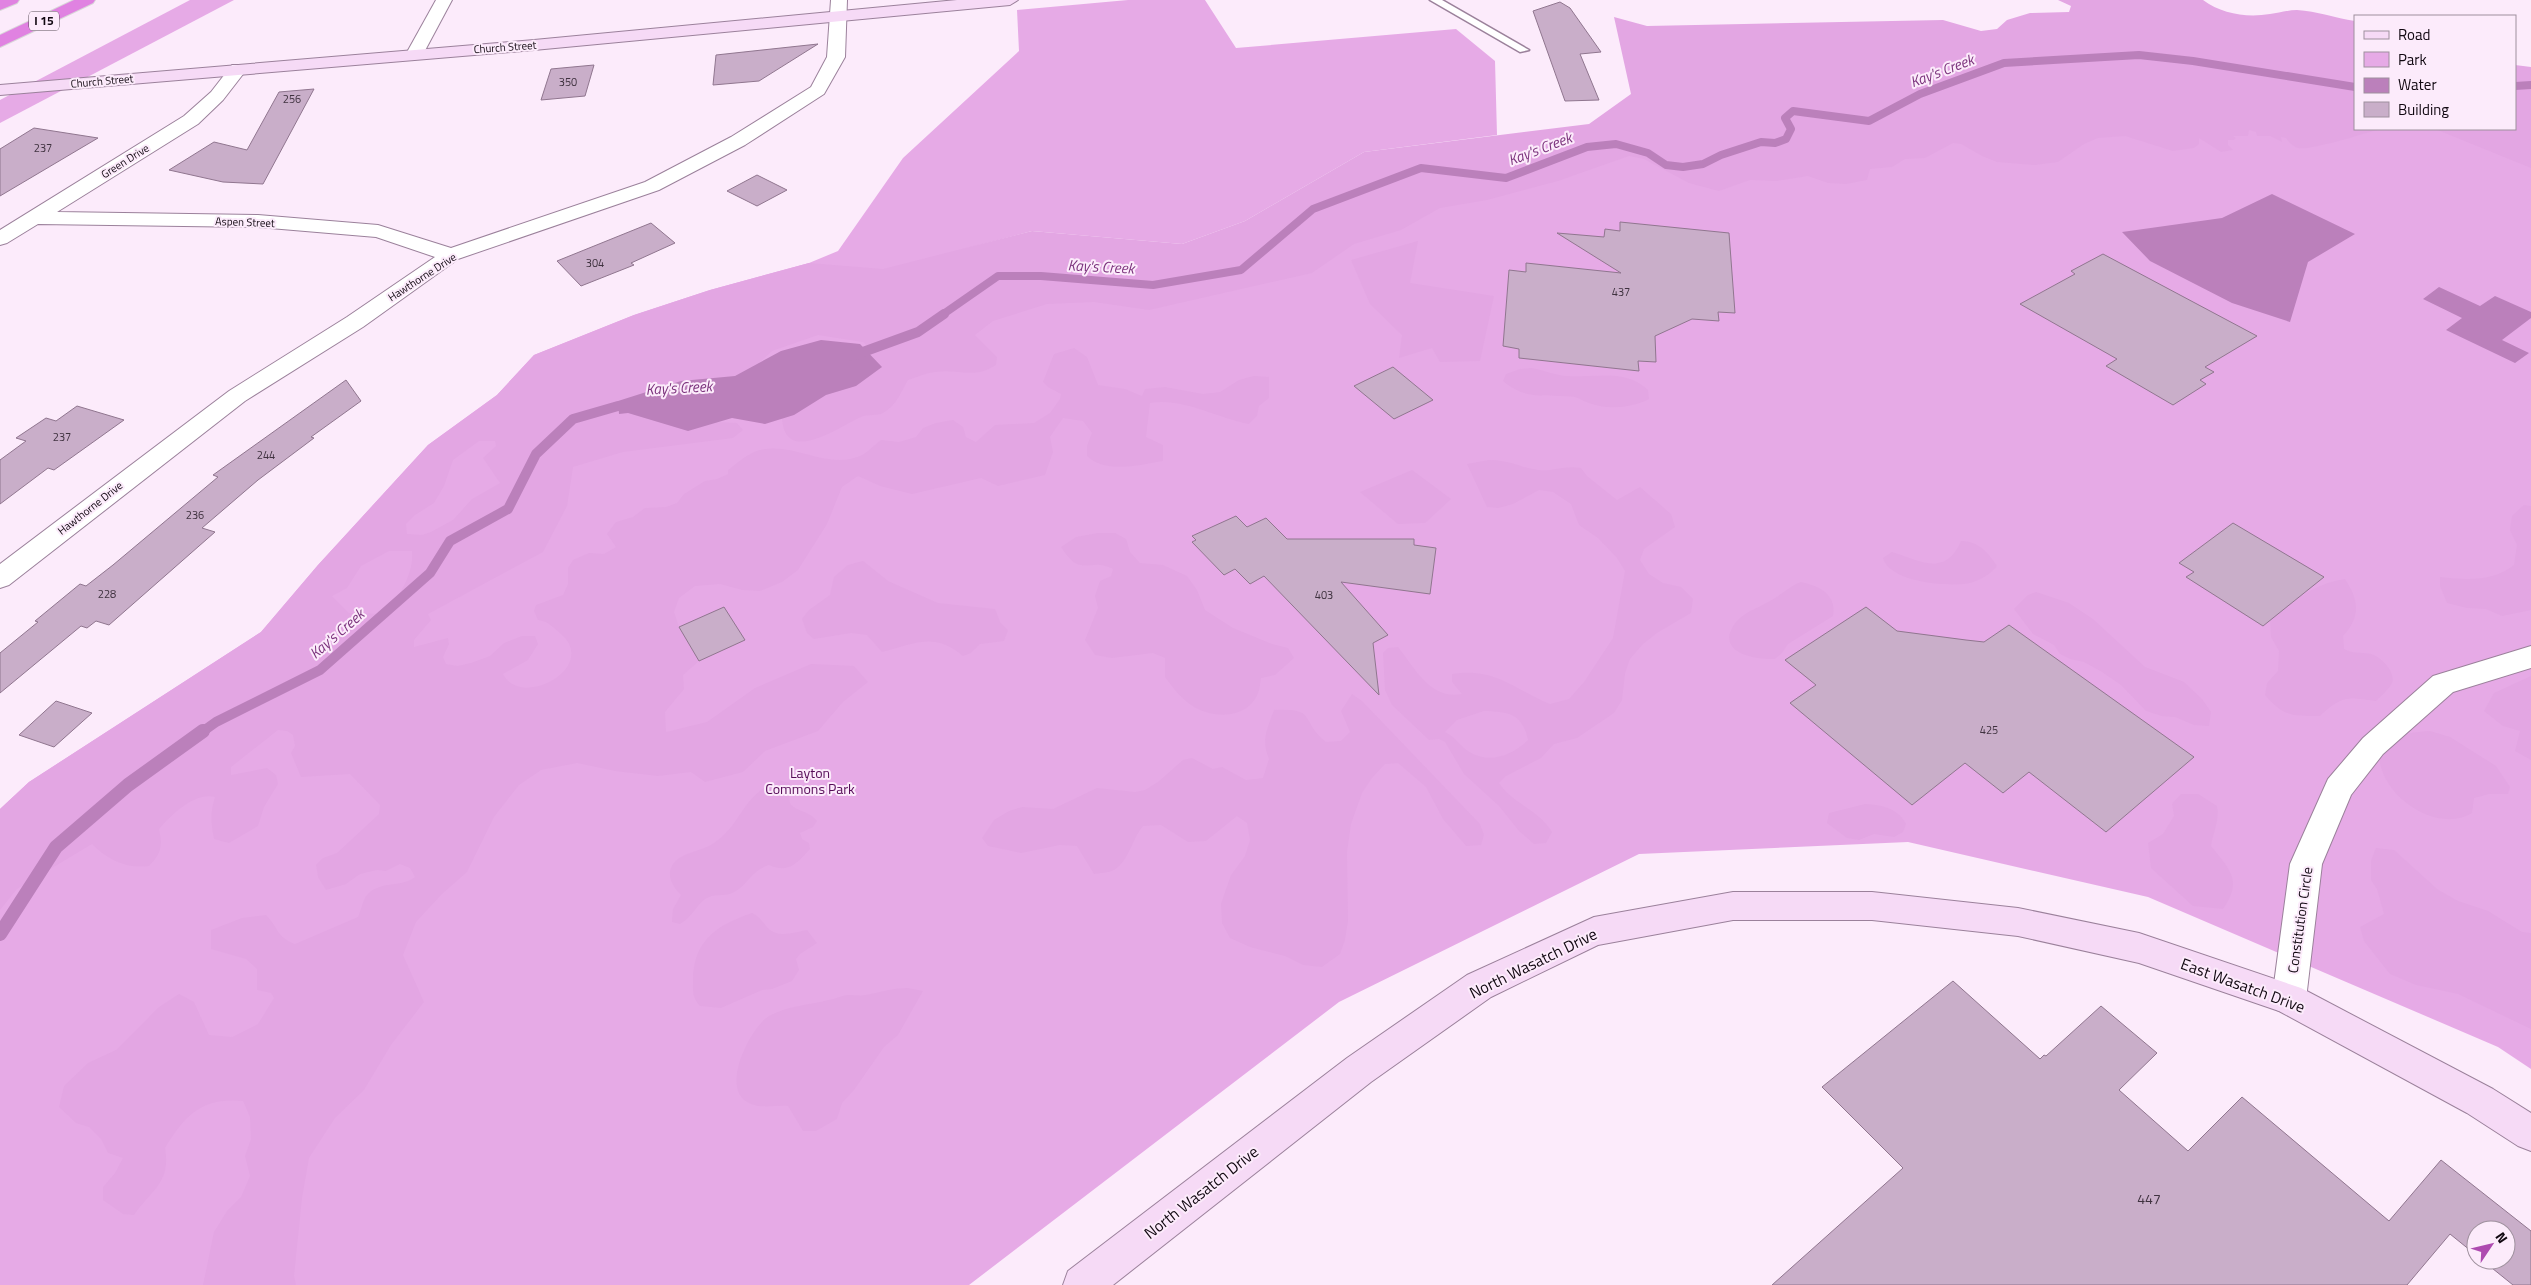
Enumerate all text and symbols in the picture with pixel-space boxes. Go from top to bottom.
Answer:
road number: I 15 [29,12,59,30]
legend [2354,15,2516,130]
text: Road [2398,23,2430,46]
street label: Church Street [473,37,537,57]
water label: Kay's Creek [1907,47,1979,93]
text: Park [2398,48,2427,71]
street label: Church Street [70,70,134,92]
text: Water [2398,73,2437,96]
house number: 350 [559,74,577,90]
house number: 256 [283,91,301,107]
text: Building [2398,98,2449,121]
water label: Kay's Creek [1505,125,1577,171]
house number: 237 [34,140,52,156]
street label: Green Drive [98,140,152,182]
street label: Aspen Street [215,213,275,231]
street label: Hawthorne Drive [385,249,460,305]
water label: Kay's Creek [1067,253,1137,280]
house number: 304 [586,255,604,271]
house number: 437 [1612,284,1630,300]
water label: Kay's Creek [645,374,715,401]
house number: 237 [53,429,71,445]
house number: 244 [257,447,275,463]
street label: Hawthorne Drive [54,477,126,539]
house number: 236 [186,507,204,523]
house number: 228 [98,586,116,602]
house number: 403 [1315,587,1333,603]
water label: Kay's Creek [304,602,371,664]
house number: 425 [1980,722,1998,738]
park label: Layton Commons Park [765,762,855,799]
street label: Constitution Circle [2282,865,2317,974]
street label: North Wasatch Drive [1465,922,1601,1004]
street label: East Wasatch Drive [2178,951,2308,1019]
street label: North Wasatch Drive [1139,1140,1263,1244]
house number: 447 [2137,1188,2161,1209]
north arrow [2466,1220,2516,1270]
text: N [2491,1227,2513,1247]

